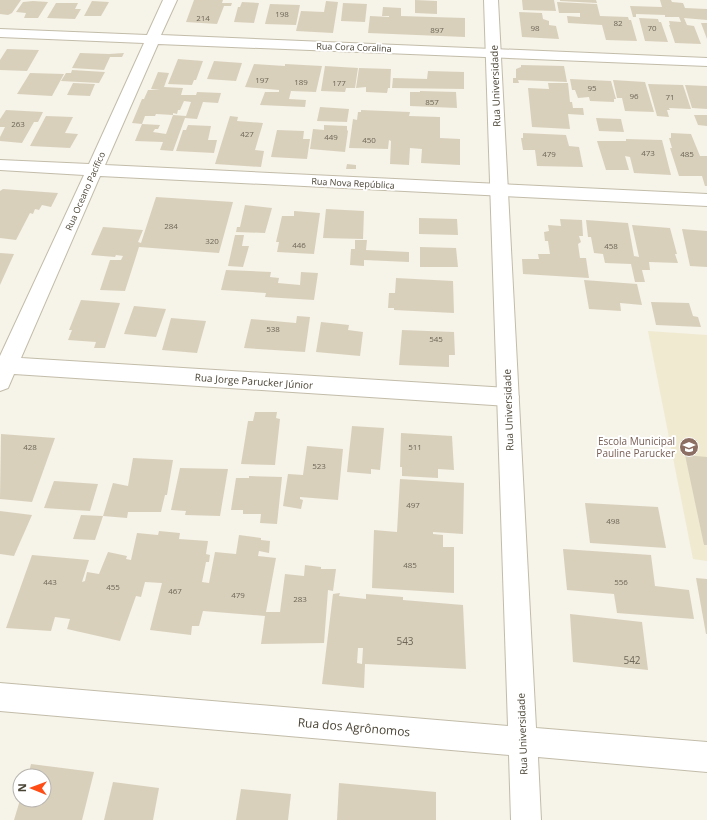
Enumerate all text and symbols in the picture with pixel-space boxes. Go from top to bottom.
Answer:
house number: 198 [275,8,289,19]
house number: 214 [196,12,210,23]
house number: 82 [613,17,623,28]
house number: 98 [530,22,540,33]
house number: 70 [647,22,657,33]
house number: 897 [430,24,444,35]
street label: Rua Cora Coralina [316,39,392,55]
street label: Rua Universidade [487,45,503,127]
house number: 197 [255,74,269,85]
house number: 189 [294,76,308,87]
house number: 177 [332,77,346,88]
house number: 95 [587,82,597,93]
house number: 96 [629,90,639,101]
house number: 71 [665,91,675,102]
house number: 857 [425,96,439,107]
house number: 263 [11,118,25,129]
house number: 427 [240,128,254,139]
house number: 449 [324,131,338,142]
house number: 450 [362,134,376,145]
house number: 473 [641,147,655,158]
house number: 479 [542,148,556,159]
house number: 485 [680,148,694,159]
street label: Rua Oceano Pacífico [62,149,108,233]
street label: Rua Nova República [311,174,395,192]
house number: 284 [164,220,178,231]
house number: 320 [205,235,219,246]
house number: 446 [292,239,306,250]
house number: 458 [604,240,618,251]
house number: 538 [266,323,280,334]
house number: 545 [429,333,443,344]
street label: Rua Universidade [500,369,516,451]
street label: Rua Jorge Parucker Júnior [194,370,314,392]
place label: Escola Municipal Pauline Parucker [596,434,675,460]
school or university icon: Escola Municipal Pauline Parucker [678,436,700,458]
house number: 428 [23,441,37,452]
house number: 511 [408,441,422,452]
house number: 523 [312,460,326,471]
house number: 497 [406,499,420,510]
house number: 498 [606,515,620,526]
house number: 485 [403,559,417,570]
house number: 443 [43,576,57,587]
house number: 556 [614,576,628,587]
house number: 455 [106,581,120,592]
house number: 467 [168,585,182,596]
house number: 479 [231,589,245,600]
house number: 283 [293,593,307,604]
house number: 543 [396,634,414,648]
house number: 542 [623,653,641,667]
street label: Rua Universidade [514,693,530,775]
street label: Rua dos Agrônomos [297,714,411,740]
north arrow [12,768,52,808]
text: N [14,783,29,792]

